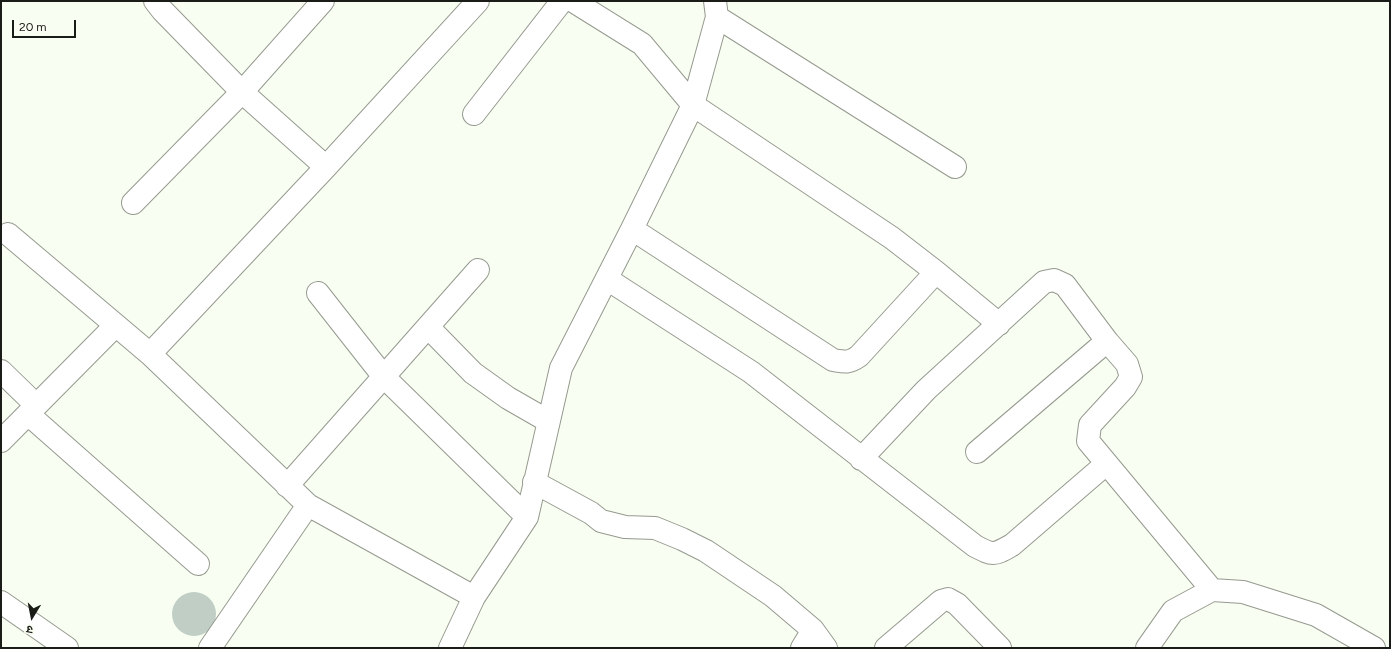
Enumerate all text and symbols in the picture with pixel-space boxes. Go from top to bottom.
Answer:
scale bar [14,12,78,38]
text: 20 m [19,20,47,34]
north arrow [12,597,52,637]
text: उ [26,622,34,636]

